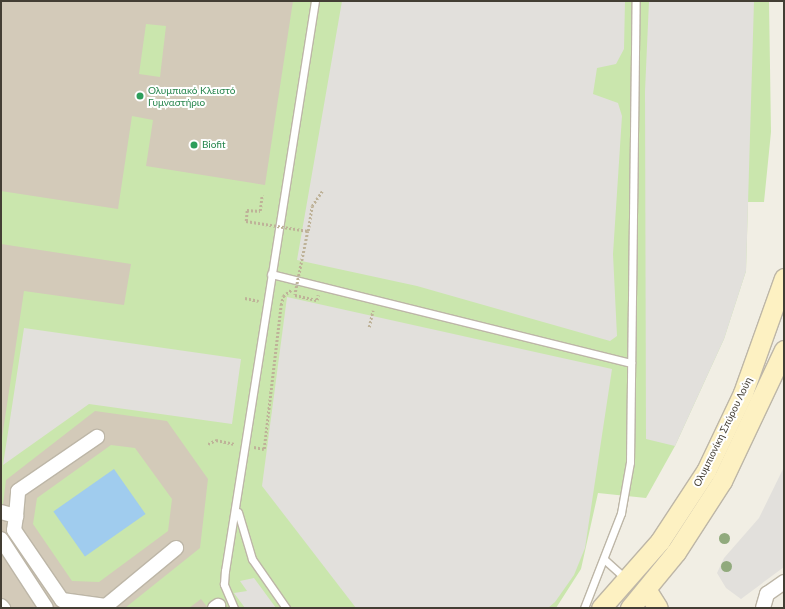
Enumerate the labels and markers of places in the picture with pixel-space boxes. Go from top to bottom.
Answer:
place label: Ολυμπιακό Κλειστό Γυμναστήριο [148,84,235,108]
marker: Ολυμπιακό Κλειστό Γυμναστήριο [135,91,145,101]
place label: Biofit [202,139,226,151]
marker: Biofit [189,140,199,150]

